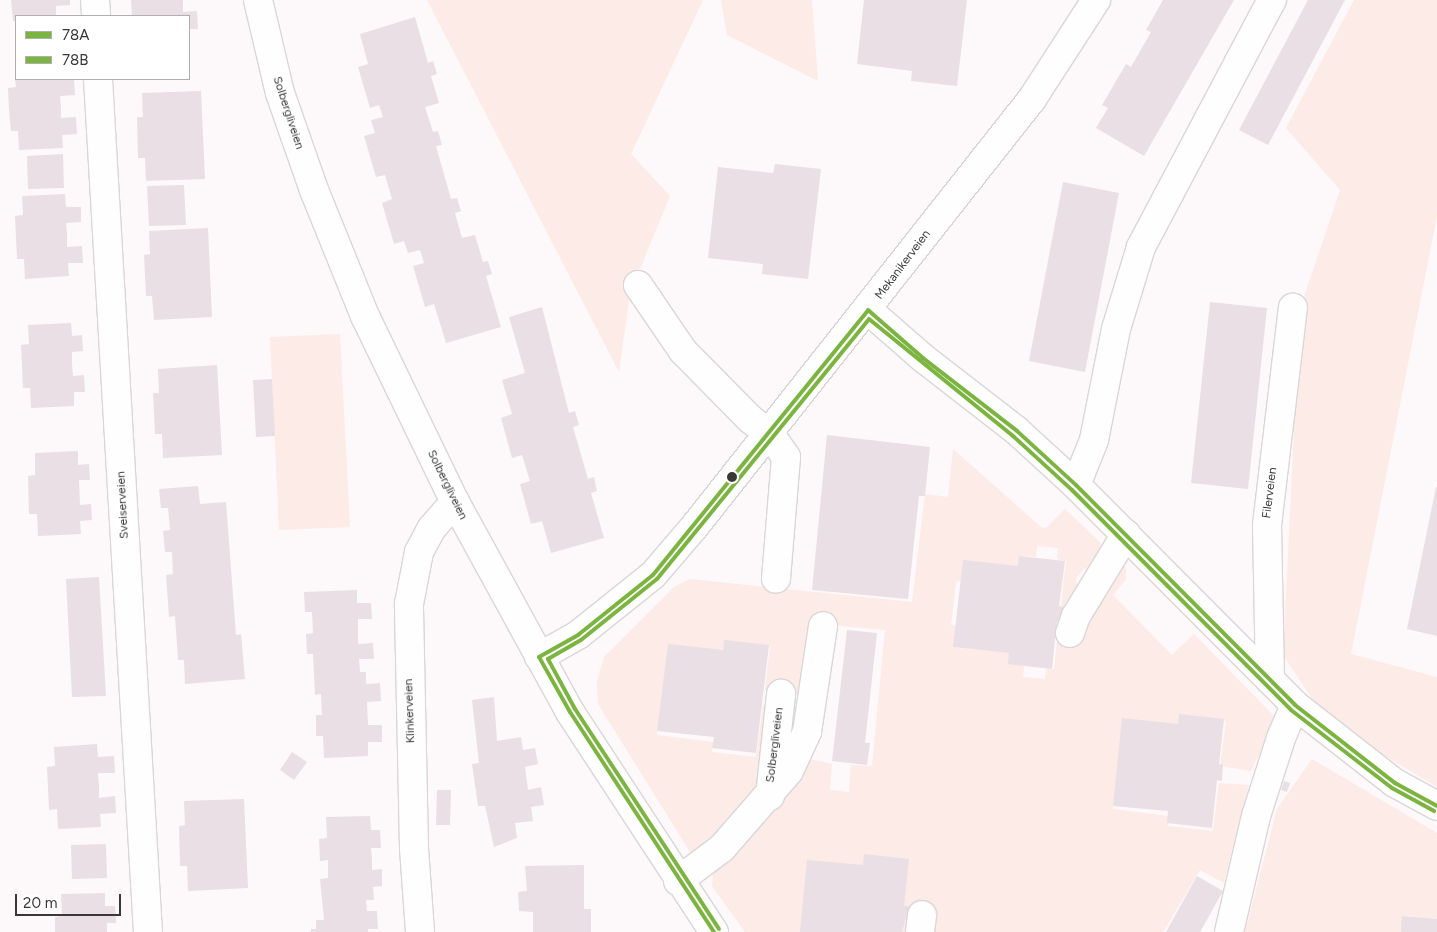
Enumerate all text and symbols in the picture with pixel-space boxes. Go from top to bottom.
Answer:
legend [15,15,190,80]
text: 78A [62,26,89,44]
text: 78B [62,51,88,69]
street label: Solbergliveien [269,75,307,151]
street label: Mekanikerveien [872,228,934,302]
street label: Solbergliveien [424,448,470,522]
street label: Filerveien [1260,467,1280,519]
street label: Sveiserveien [114,471,132,539]
unlabelled marker [727,472,737,482]
street label: Klinkerveien [402,679,418,743]
street label: Solbergliveien [763,707,787,783]
scale bar [18,884,124,916]
text: 20 m [23,894,57,912]

